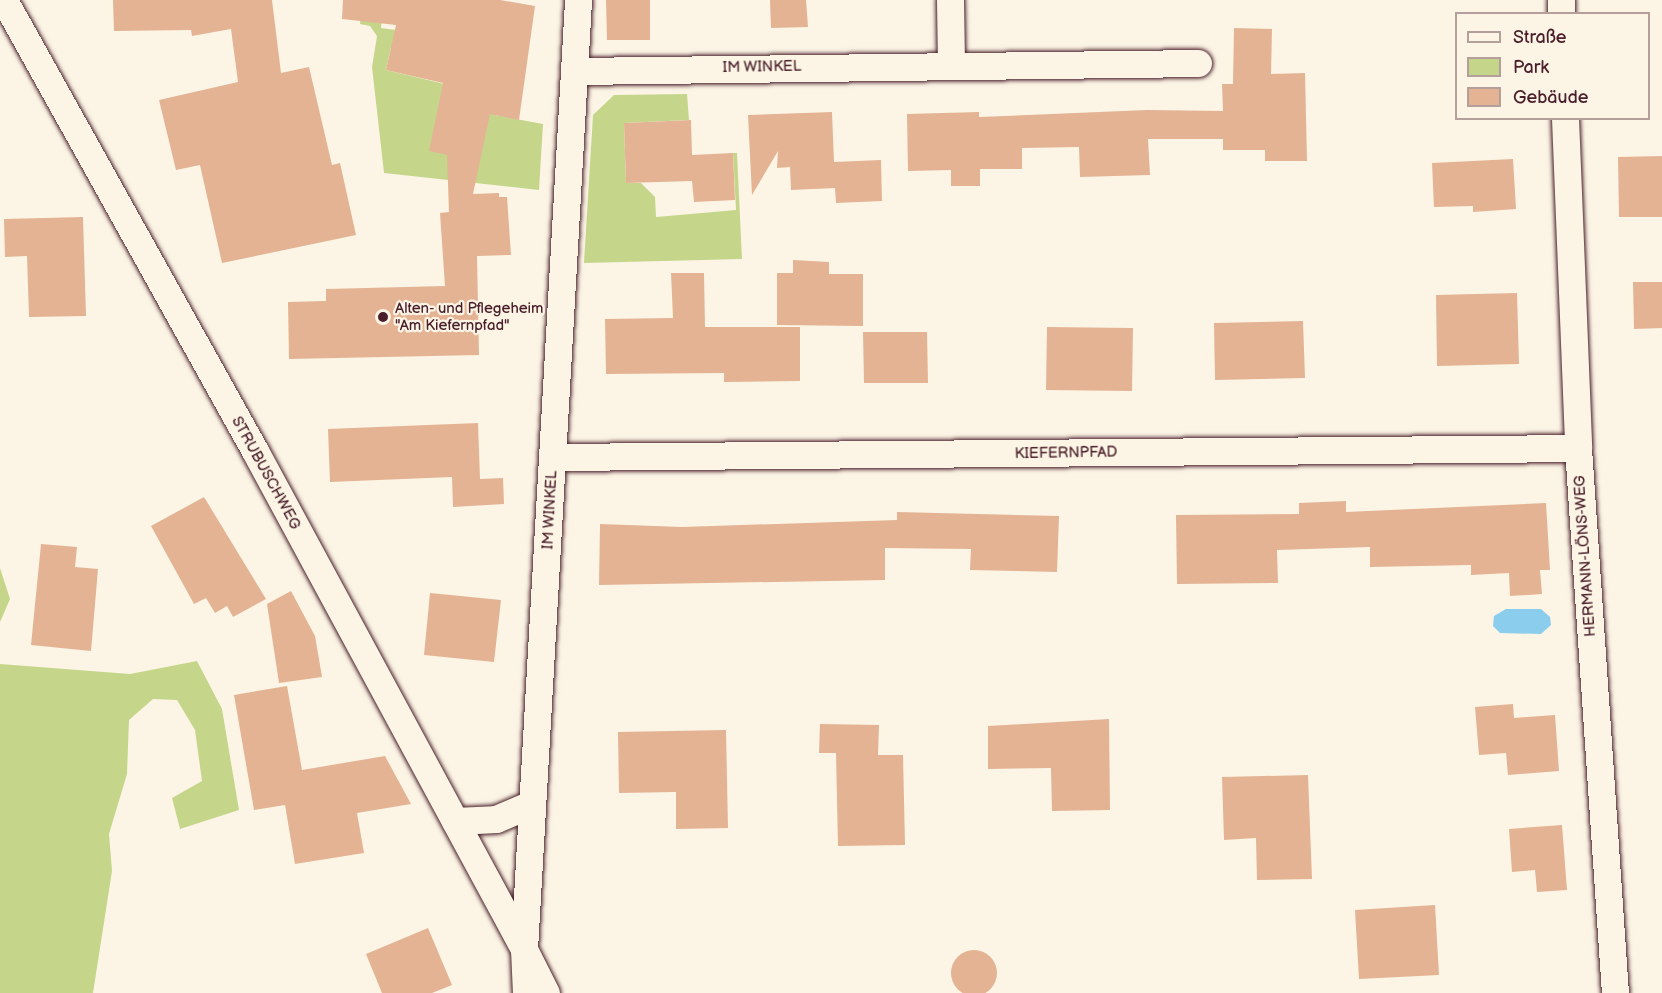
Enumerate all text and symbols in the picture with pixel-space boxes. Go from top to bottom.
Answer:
legend [1455,12,1650,120]
text: Straße [1513,27,1566,48]
street label: IM WINKEL [722,57,802,77]
text: Park [1513,57,1549,78]
text: Gebäude [1513,87,1589,108]
place label: Alten- und Pflegeheim "Am Kiefernpfad" [395,299,544,334]
marker: Alten- und Pflegeheim "Am Kiefernpfad" [376,310,390,324]
street label: STRUBUSCHWEG [228,413,304,533]
street label: KIEFERNPFAD [1014,443,1118,463]
street label: IM WINKEL [539,470,561,550]
street label: HERMANN-LÖNS-WEG [1570,475,1600,637]

